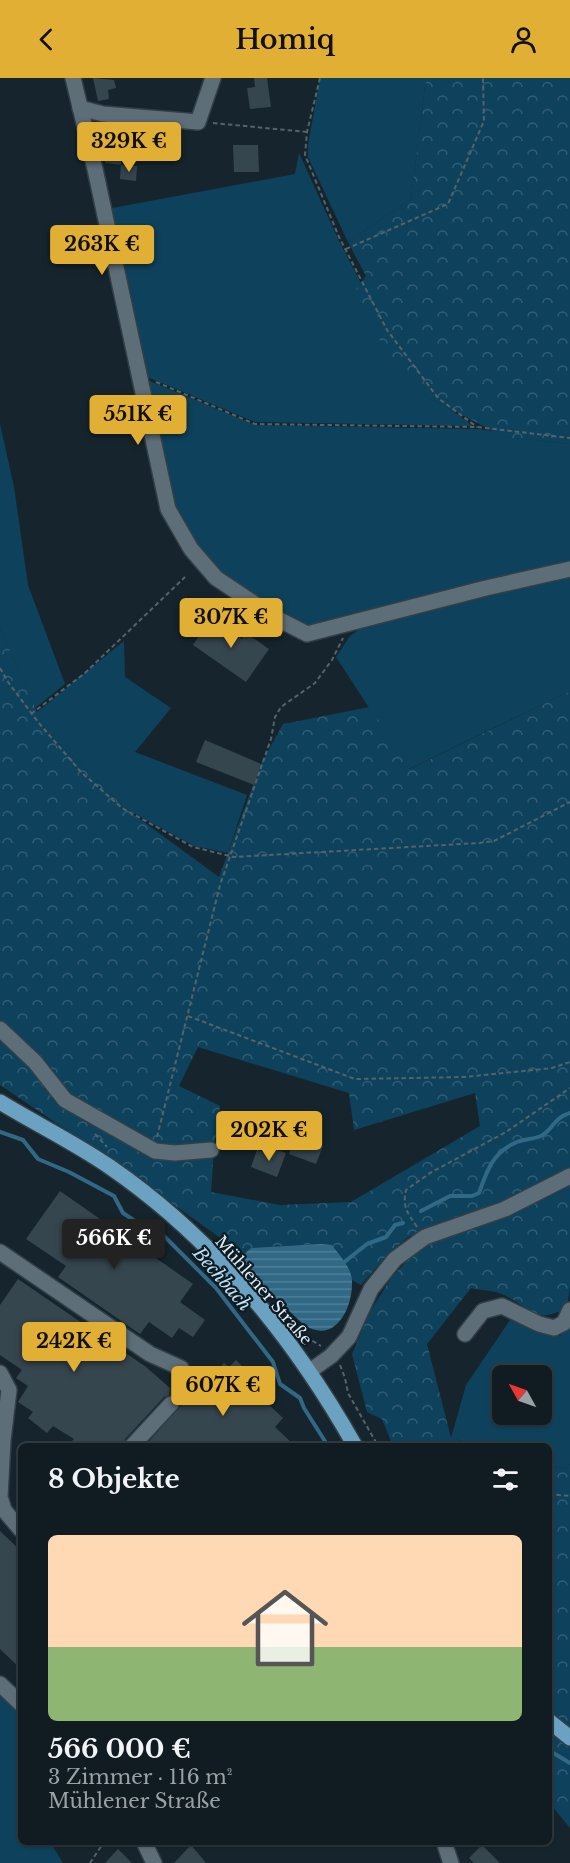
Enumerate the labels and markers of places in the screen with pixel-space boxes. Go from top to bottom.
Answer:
pin: 329K € [80,122,178,173]
pin: 263K € [53,225,151,276]
pin: 551K € [89,395,187,446]
pin: 307K € [182,598,280,649]
pin: 202K € [220,1111,318,1162]
pin: 566K € [65,1219,163,1270]
pin: 242K € [25,1322,123,1373]
pin: 607K € [174,1366,272,1417]

